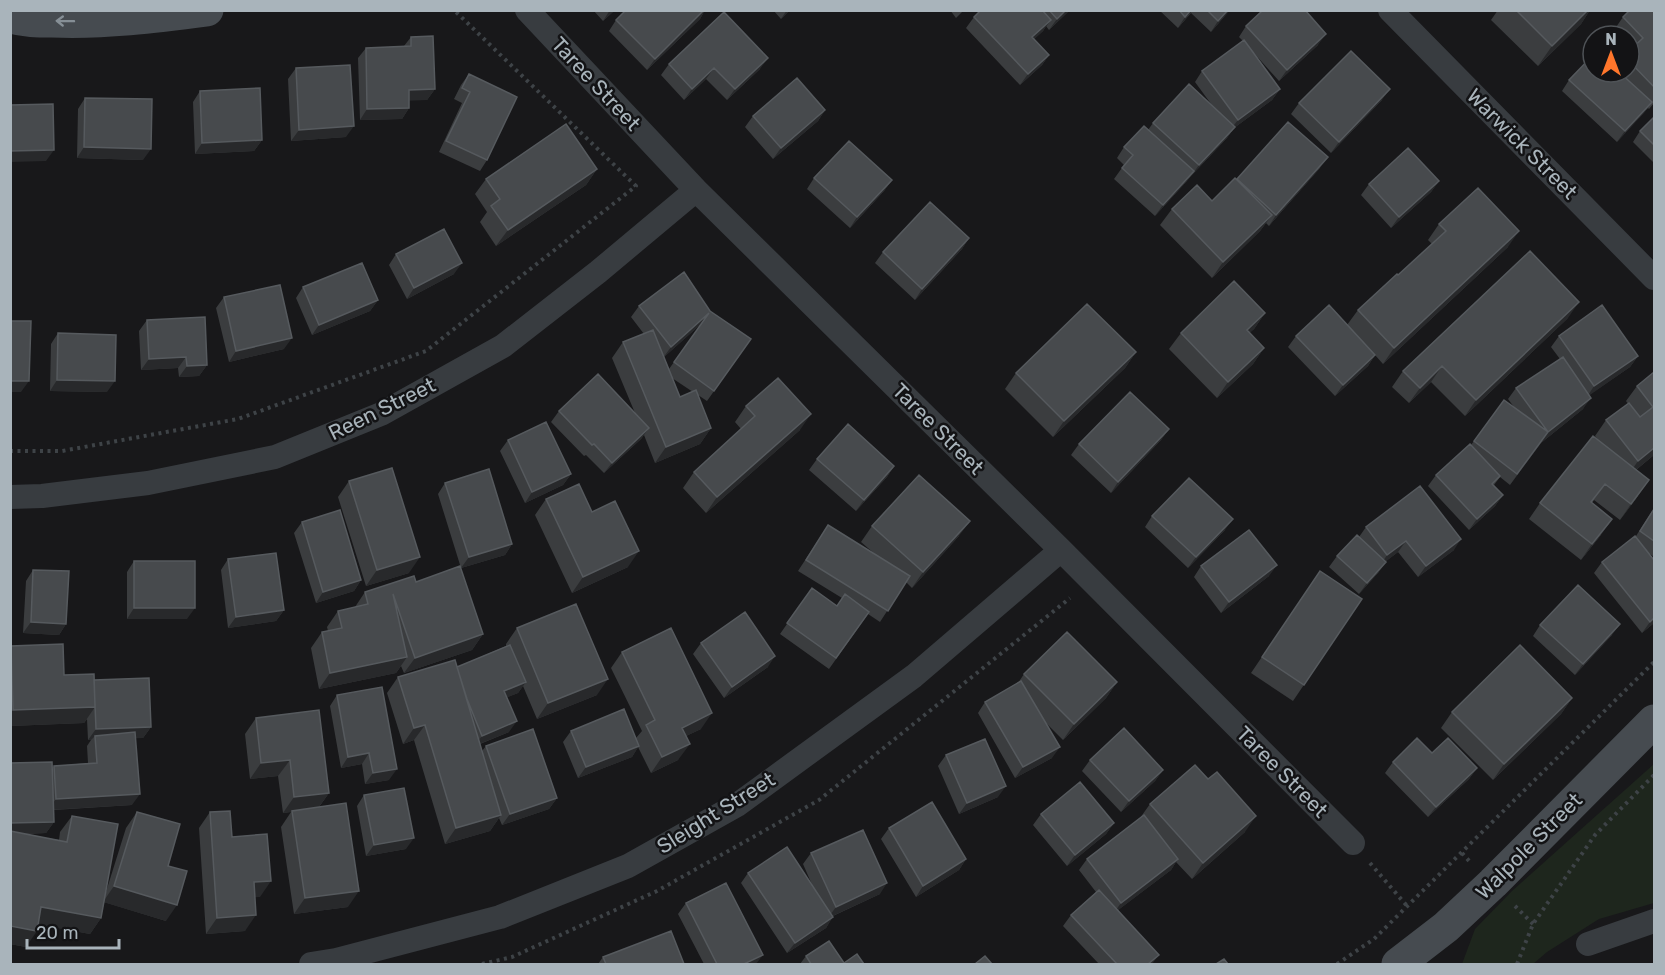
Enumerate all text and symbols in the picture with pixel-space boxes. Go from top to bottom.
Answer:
one-way arrow [55,15,75,27]
north arrow [1581,24,1641,84]
text: N [1605,30,1617,49]
street label: Taree Street [547,32,646,136]
street label: Warwick Street [1462,83,1583,204]
street label: Reen Street [324,372,439,445]
street label: Taree Street [887,378,989,480]
street label: Taree Street [1231,721,1333,823]
street label: Sleight Street [652,766,779,859]
street label: Walpole Street [1470,787,1587,904]
scale bar [27,912,118,950]
text: 20 m [36,922,78,944]

